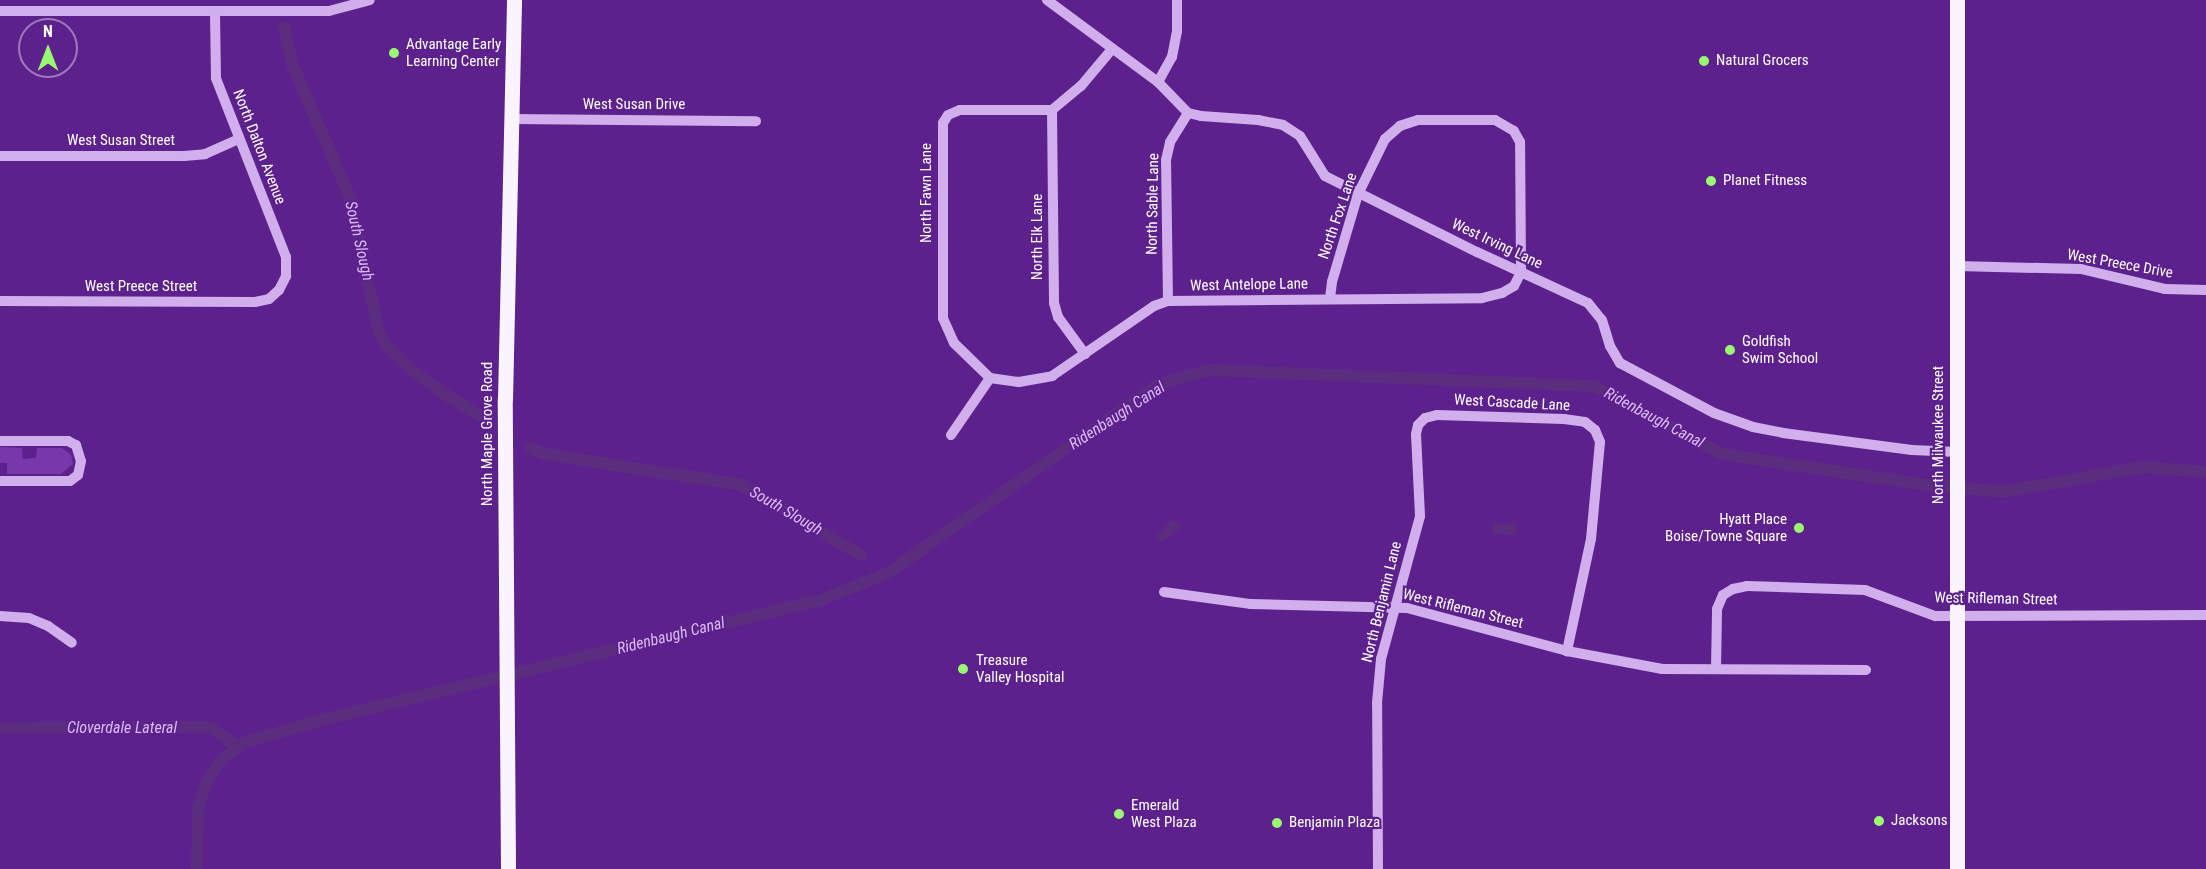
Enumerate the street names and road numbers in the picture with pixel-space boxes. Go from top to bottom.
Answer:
street label: North Dalton Avenue [229,87,289,207]
street label: West Susan Drive [583,96,685,114]
street label: West Susan Street [67,132,175,150]
street label: North Fawn Lane [918,143,936,243]
street label: North Sable Lane [1143,153,1163,255]
street label: North Fox Lane [1315,171,1361,261]
street label: North Elk Lane [1029,194,1047,280]
street label: West Irving Lane [1449,215,1545,273]
street label: West Preece Drive [2066,246,2174,282]
street label: West Antelope Lane [1190,275,1308,295]
street label: West Preece Street [85,278,197,296]
street label: North Maple Grove Road [479,362,497,506]
street label: North Milwaukee Street [1930,366,1948,504]
street label: West Cascade Lane [1454,391,1570,415]
street label: North Benjamin Lane [1358,540,1406,664]
street label: West Rifleman Street [1401,585,1525,633]
street label: West Rifleman Street [1934,589,2058,609]

